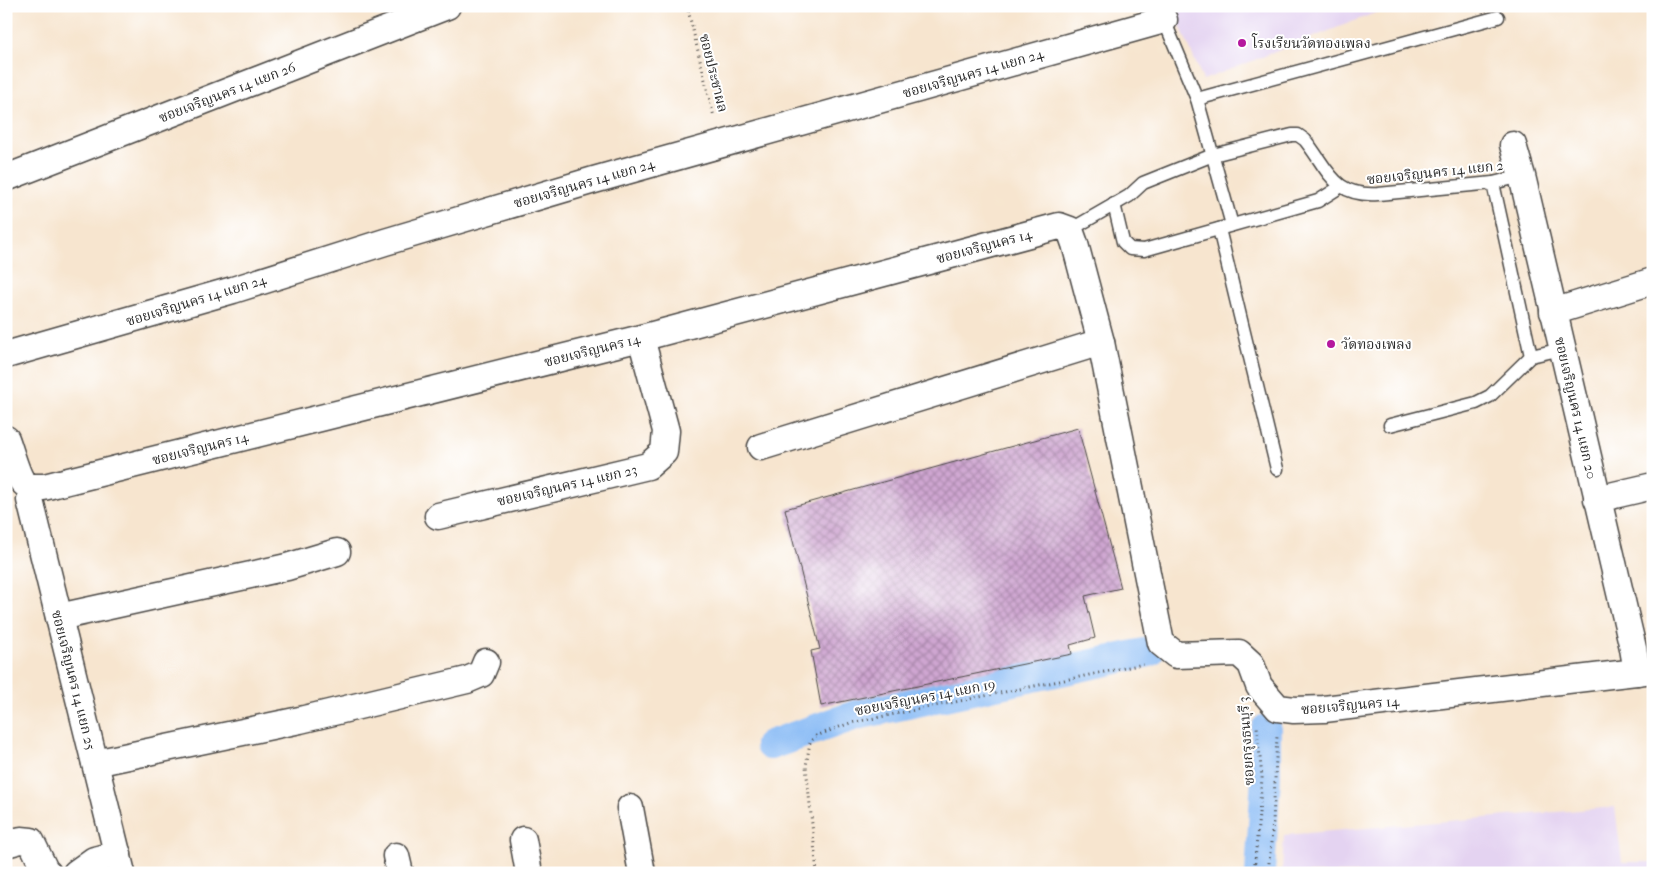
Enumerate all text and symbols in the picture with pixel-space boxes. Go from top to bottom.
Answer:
street label: ซอยประชาผล [696,32,731,114]
place label: โรงเรียนวัดทองเพลง [1251,33,1371,52]
marker: โรงเรียนวัดทองเพลง [1236,37,1248,49]
street label: ซอยเจริญนคร 14 แยก 24 [901,45,1046,102]
street label: ซอยเจริญนคร 14 แยก 26 [156,58,298,126]
street label: ซอยเจริญนคร 14 แยก 24 [512,155,657,212]
street label: ซอยเจริญนคร 14 แยก 2 [1366,157,1504,188]
street label: ซอยเจริญนคร 14 [934,225,1035,267]
street label: ซอยเจริญนคร 14 แยก 24 [124,271,269,330]
street label: ซอยเจริญนคร 14 [542,330,643,371]
street label: ซอยเจริญนคร 14 แยก 20 [1551,335,1600,481]
place label: วัดทองเพลง [1341,336,1412,353]
marker: วัดทองเพลง [1325,338,1337,350]
street label: ซอยเจริญนคร 14 [150,428,251,469]
street label: ซอยเจริญนคร 14 แยก 23 [495,461,639,510]
street label: ซอยเจริญนคร 14 แยก 25 [48,608,99,752]
street label: ซอยเจริญนคร 14 แยก 19 [853,676,997,719]
street label: ซอยเจริญนคร 14 [1300,693,1400,718]
street label: ซอยกรุงธนบุรี 3 [1235,696,1258,786]

